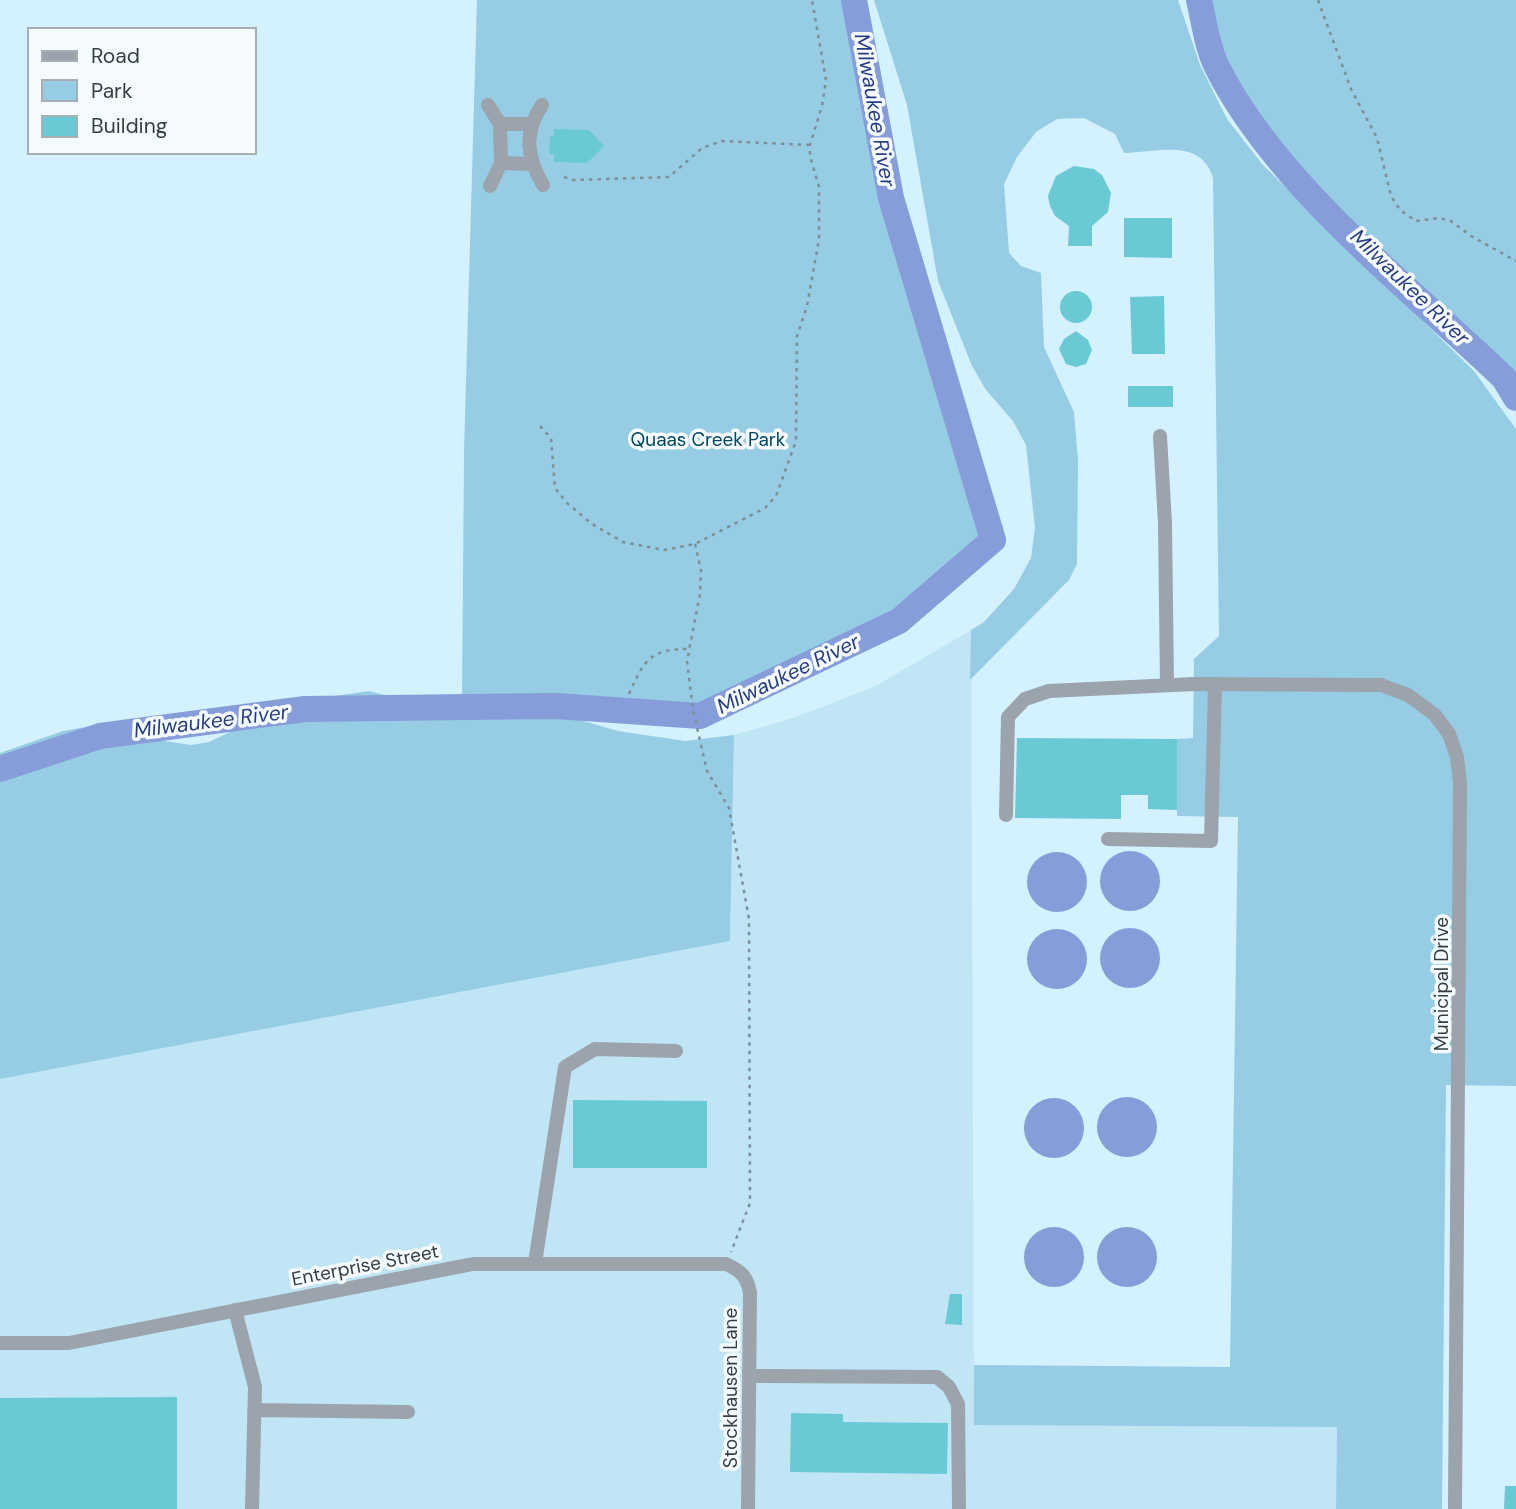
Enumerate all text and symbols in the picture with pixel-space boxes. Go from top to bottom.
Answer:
legend [28,28,256,154]
water label: Milwaukee River [848,31,902,190]
text: Road [91,42,140,70]
text: Park [91,77,133,105]
text: Building [91,112,168,140]
water label: Milwaukee River [1344,223,1477,352]
park label: Quaas Creek Park [631,427,786,452]
water label: Milwaukee River [712,627,865,721]
water label: Milwaukee River [132,697,291,744]
street label: Municipal Drive [1429,917,1454,1051]
street label: Enterprise Street [289,1238,441,1292]
street label: Stockhausen Lane [718,1308,743,1468]

